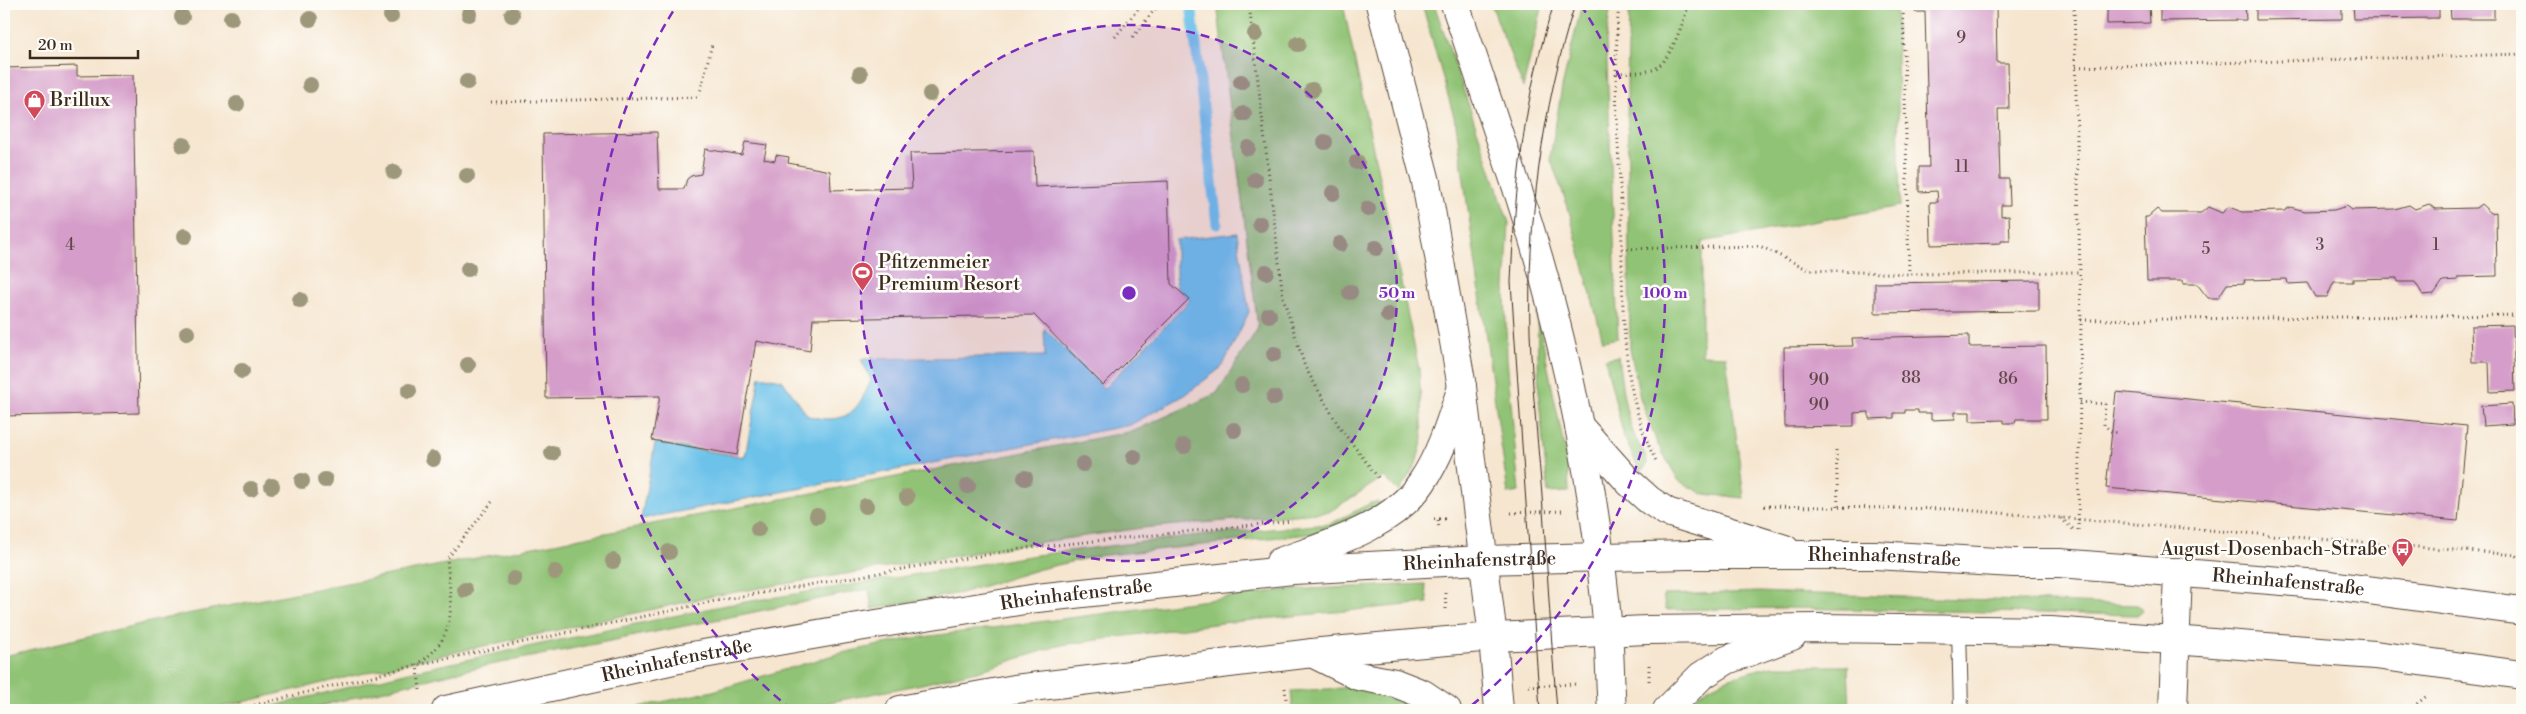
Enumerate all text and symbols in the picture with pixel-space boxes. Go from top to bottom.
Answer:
scale bar [30,28,138,60]
house number: 9 [1956,28,1966,48]
text: 20 m [38,36,73,55]
shop icon: Brillux [22,88,46,119]
place label: Brillux [49,88,110,112]
house number: 11 [1955,157,1969,177]
house number: 4 [65,235,75,255]
house number: 3 [2316,235,2325,255]
house number: 1 [2433,235,2440,255]
house number: 5 [2202,239,2211,259]
place label: Pfitzenmeier Premium Resort [878,250,1020,296]
sports icon: Pfitzenmeier Premium Resort [850,261,874,292]
centre of rings [1120,284,1138,302]
text: 50 m [1379,284,1415,303]
text: 100 m [1643,284,1688,303]
house number: 88 [1901,368,1921,388]
house number: 86 [1998,369,2018,389]
house number: 90 [1809,370,1829,390]
house number: 90 [1809,395,1829,415]
place label: August-Dosenbach-Straße [2159,537,2387,561]
bus stop icon: August-Dosenbach-Straße [2391,537,2415,568]
street label: Rheinhafenstraße [1808,543,1962,572]
street label: Rheinhafenstraße [1402,546,1556,576]
street label: Rheinhafenstraße [2211,563,2366,601]
street label: Rheinhafenstraße [998,573,1154,616]
street label: Rheinhafenstraße [599,634,754,688]

